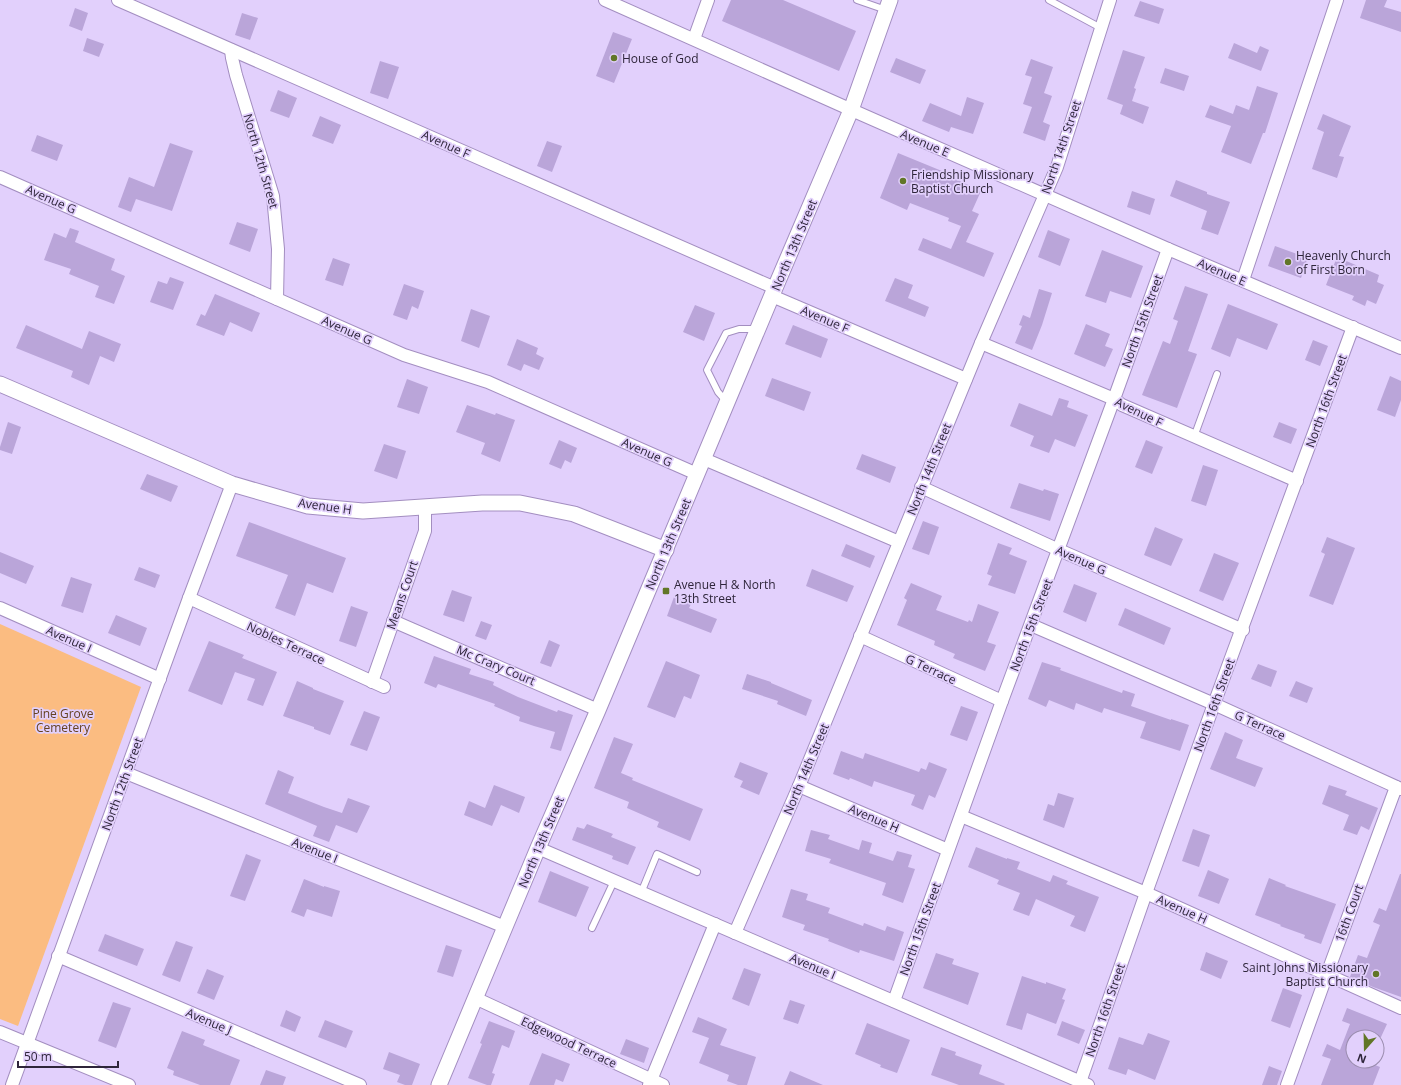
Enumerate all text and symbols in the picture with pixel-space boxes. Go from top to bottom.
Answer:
place label: House of God [622,50,699,67]
marker: House of God [609,53,619,63]
street label: North 14th Street [1037,98,1085,196]
street label: North 12th Street [239,112,283,210]
street label: Avenue E [898,125,952,161]
street label: Avenue F [419,126,473,162]
place label: Friendship Missionary Baptist Church [911,166,1035,197]
marker: Friendship Missionary Baptist Church [898,176,908,186]
street label: Avenue G [23,180,79,218]
street label: North 13th Street [767,197,821,293]
place label: Heavenly Church of First Born [1296,247,1391,278]
street label: Avenue E [1195,254,1249,290]
marker: Heavenly Church of First Born [1283,257,1293,267]
street label: North 15th Street [1117,272,1167,370]
street label: Avenue F [798,301,852,337]
street label: Avenue G [319,311,375,349]
street label: North 16th Street [1301,352,1351,450]
street label: Avenue F [1112,393,1166,431]
street label: North 14th Street [903,420,955,518]
street label: Avenue G [619,433,675,471]
street label: Avenue H [297,494,353,518]
street label: North 13th Street [641,496,695,592]
street label: Avenue G [1053,541,1109,579]
street label: Means Court [382,558,422,632]
place label: Avenue H & North 13th Street [674,576,776,607]
street label: North 15th Street [1006,576,1056,674]
marker: Avenue H & North 13th Street [661,586,671,596]
street label: Nobles Terrace [244,617,328,669]
street label: Avenue I [44,621,94,657]
street label: Mc Crary Court [454,641,538,689]
street label: G Terrace [903,650,959,688]
street label: North 16th Street [1189,656,1239,754]
park label: Pine Grove Cemetery [32,705,94,736]
street label: G Terrace [1232,706,1288,744]
street label: North 14th Street [779,721,833,817]
street label: North 12th Street [97,735,147,833]
street label: North 13th Street [514,794,568,890]
street label: Avenue H [846,800,902,836]
street label: Avenue I [289,833,341,867]
street label: North 15th Street [895,880,945,978]
street label: 16th Court [1331,882,1367,944]
street label: Avenue H [1154,890,1210,928]
street label: Avenue I [787,949,839,983]
place label: Saint Johns Missionary Baptist Church [1243,959,1369,990]
street label: North 16th Street [1081,961,1129,1059]
marker: Saint Johns Missionary Baptist Church [1371,969,1381,979]
street label: Avenue J [184,1004,234,1038]
street label: Edgewood Terrace [518,1012,620,1072]
north arrow [1345,1029,1385,1069]
scale bar [18,1043,118,1069]
text: 50 m [24,1048,52,1065]
text: N [1355,1050,1368,1067]

